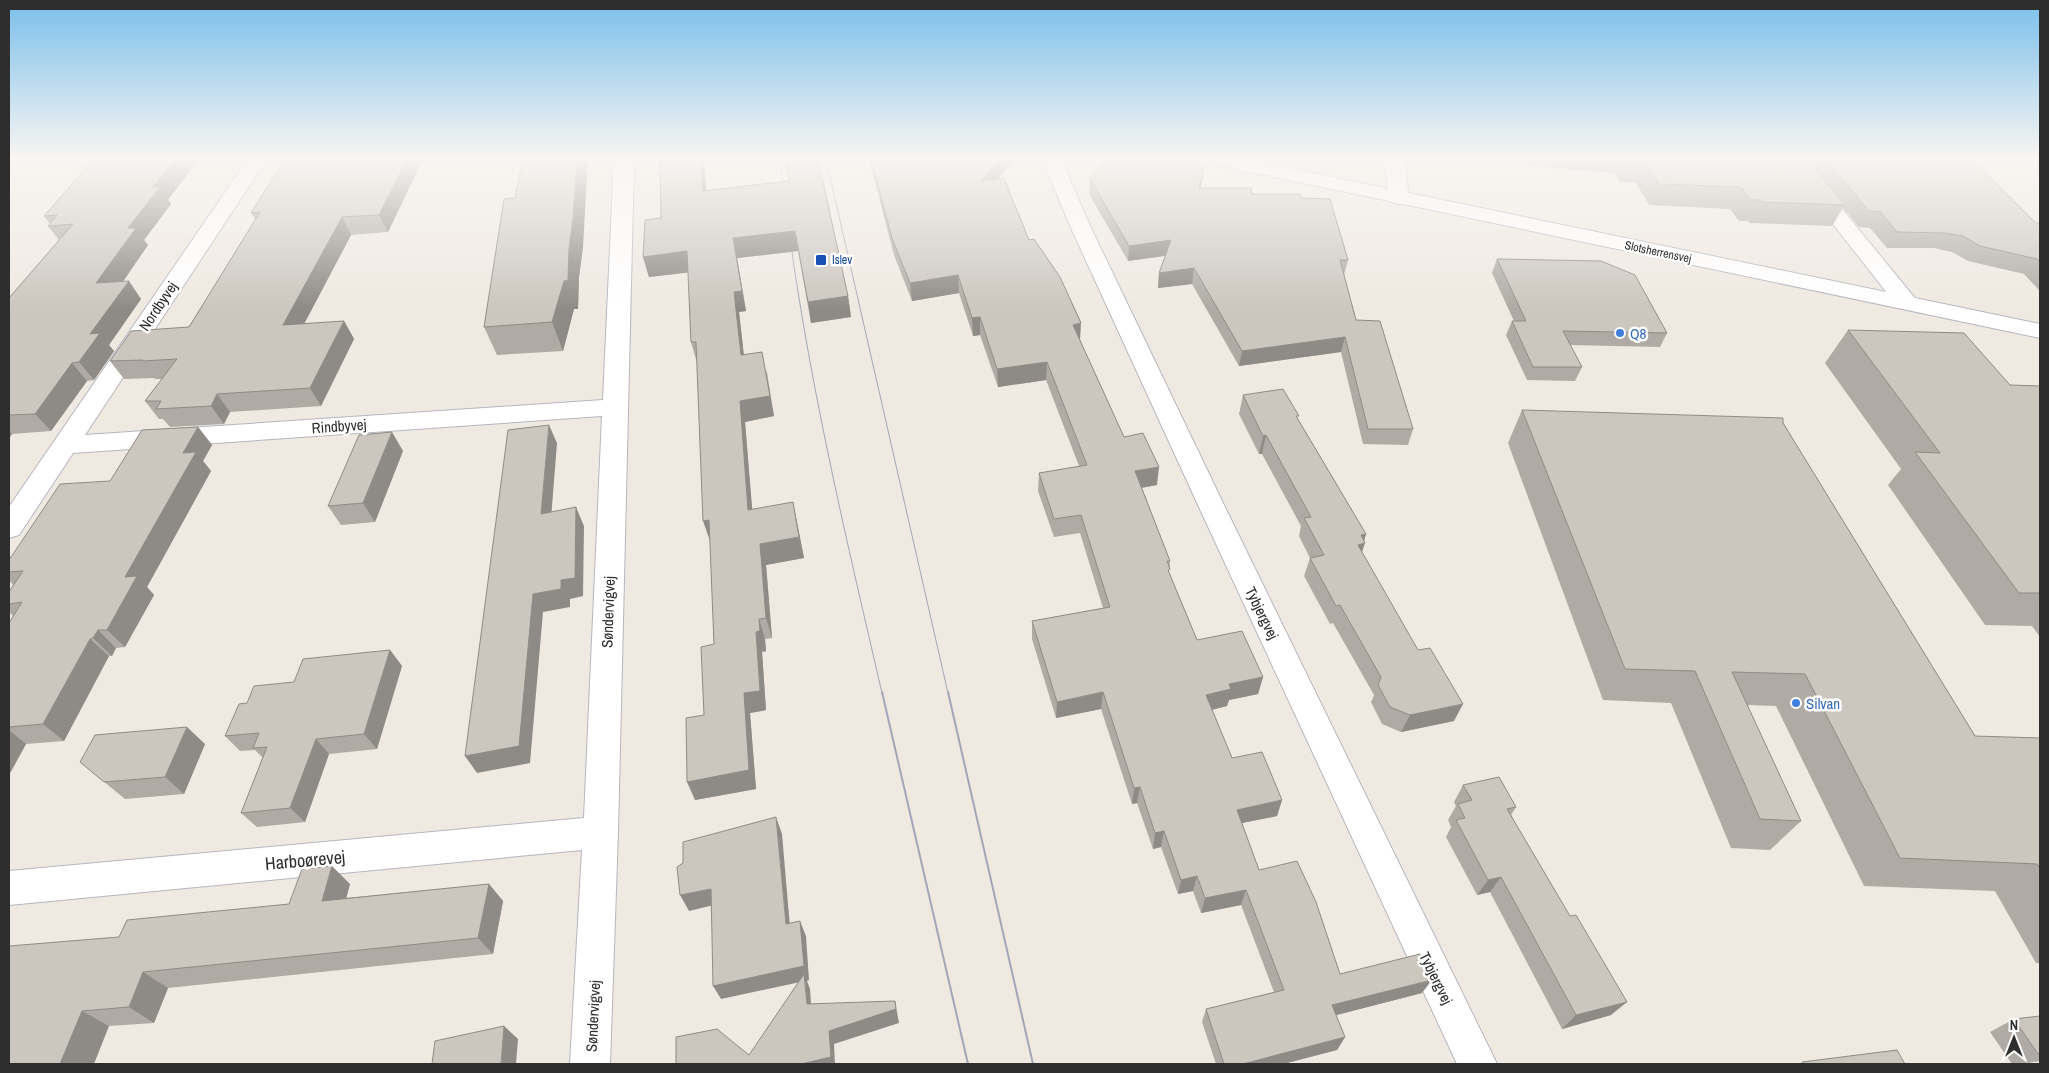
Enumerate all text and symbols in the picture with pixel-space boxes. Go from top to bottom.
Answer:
street label: Slotsherrensvej [1623,237,1693,267]
place label: Islev [832,252,852,268]
marker: Islev [814,253,828,267]
street label: Nordbyvej [134,277,182,335]
place label: Q8 [1630,323,1647,344]
marker: Q8 [1614,327,1626,339]
street label: Rindbyvej [311,414,367,438]
street label: Søndervigvej [596,576,620,648]
street label: Tybjergvej [1240,583,1284,643]
place label: Silvan [1806,693,1840,714]
marker: Silvan [1790,697,1802,709]
street label: Harboørevej [264,844,346,876]
street label: Tybjergvej [1414,948,1458,1008]
street label: Søndervigvej [581,980,605,1052]
north arrow [1989,1013,2039,1063]
text: N [2010,1016,2018,1034]

